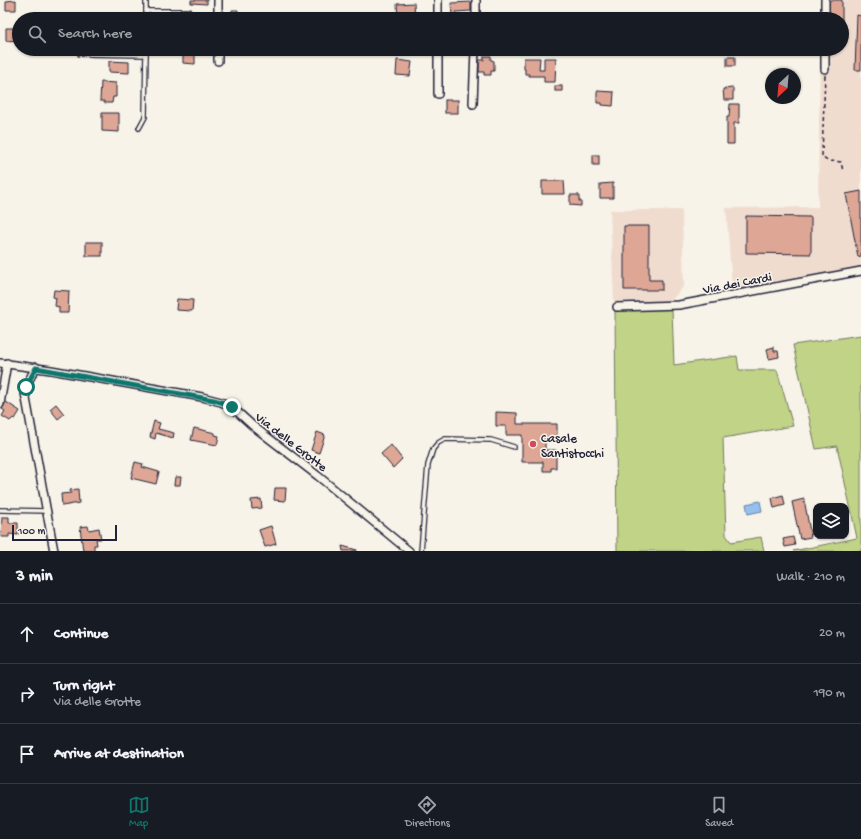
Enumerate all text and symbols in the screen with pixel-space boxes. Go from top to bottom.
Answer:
search box [12,12,849,56]
icon: search [26,23,48,45]
text: Search here [58,25,132,43]
north arrow [765,68,801,104]
street label: Via dei Cardi [701,270,773,299]
route start [17,378,35,396]
route end [223,398,241,416]
street label: Via delle Grotte [251,410,330,476]
place label: Casale Santistocchi [541,432,604,462]
marker: Casale Santistocchi [528,439,538,449]
map controls [813,503,849,539]
button: layers [813,503,849,539]
scale bar [12,523,117,542]
text: 100 m [18,526,45,538]
text: 3 min [16,567,53,587]
text: Walk · 210 m [777,570,845,585]
icon: ahead [16,623,38,645]
text: Continue [54,625,108,643]
text: 20 m [819,626,845,641]
text: Turn right [54,677,114,695]
icon: right [16,683,38,705]
text: 190 m [814,686,845,701]
text: Via delle Grotte [54,695,141,710]
icon: arrive [16,743,38,765]
text: Arrive at destination [54,745,184,763]
tab: Map [128,794,150,830]
tab: Directions [405,794,450,830]
tab: Saved [705,794,733,830]

